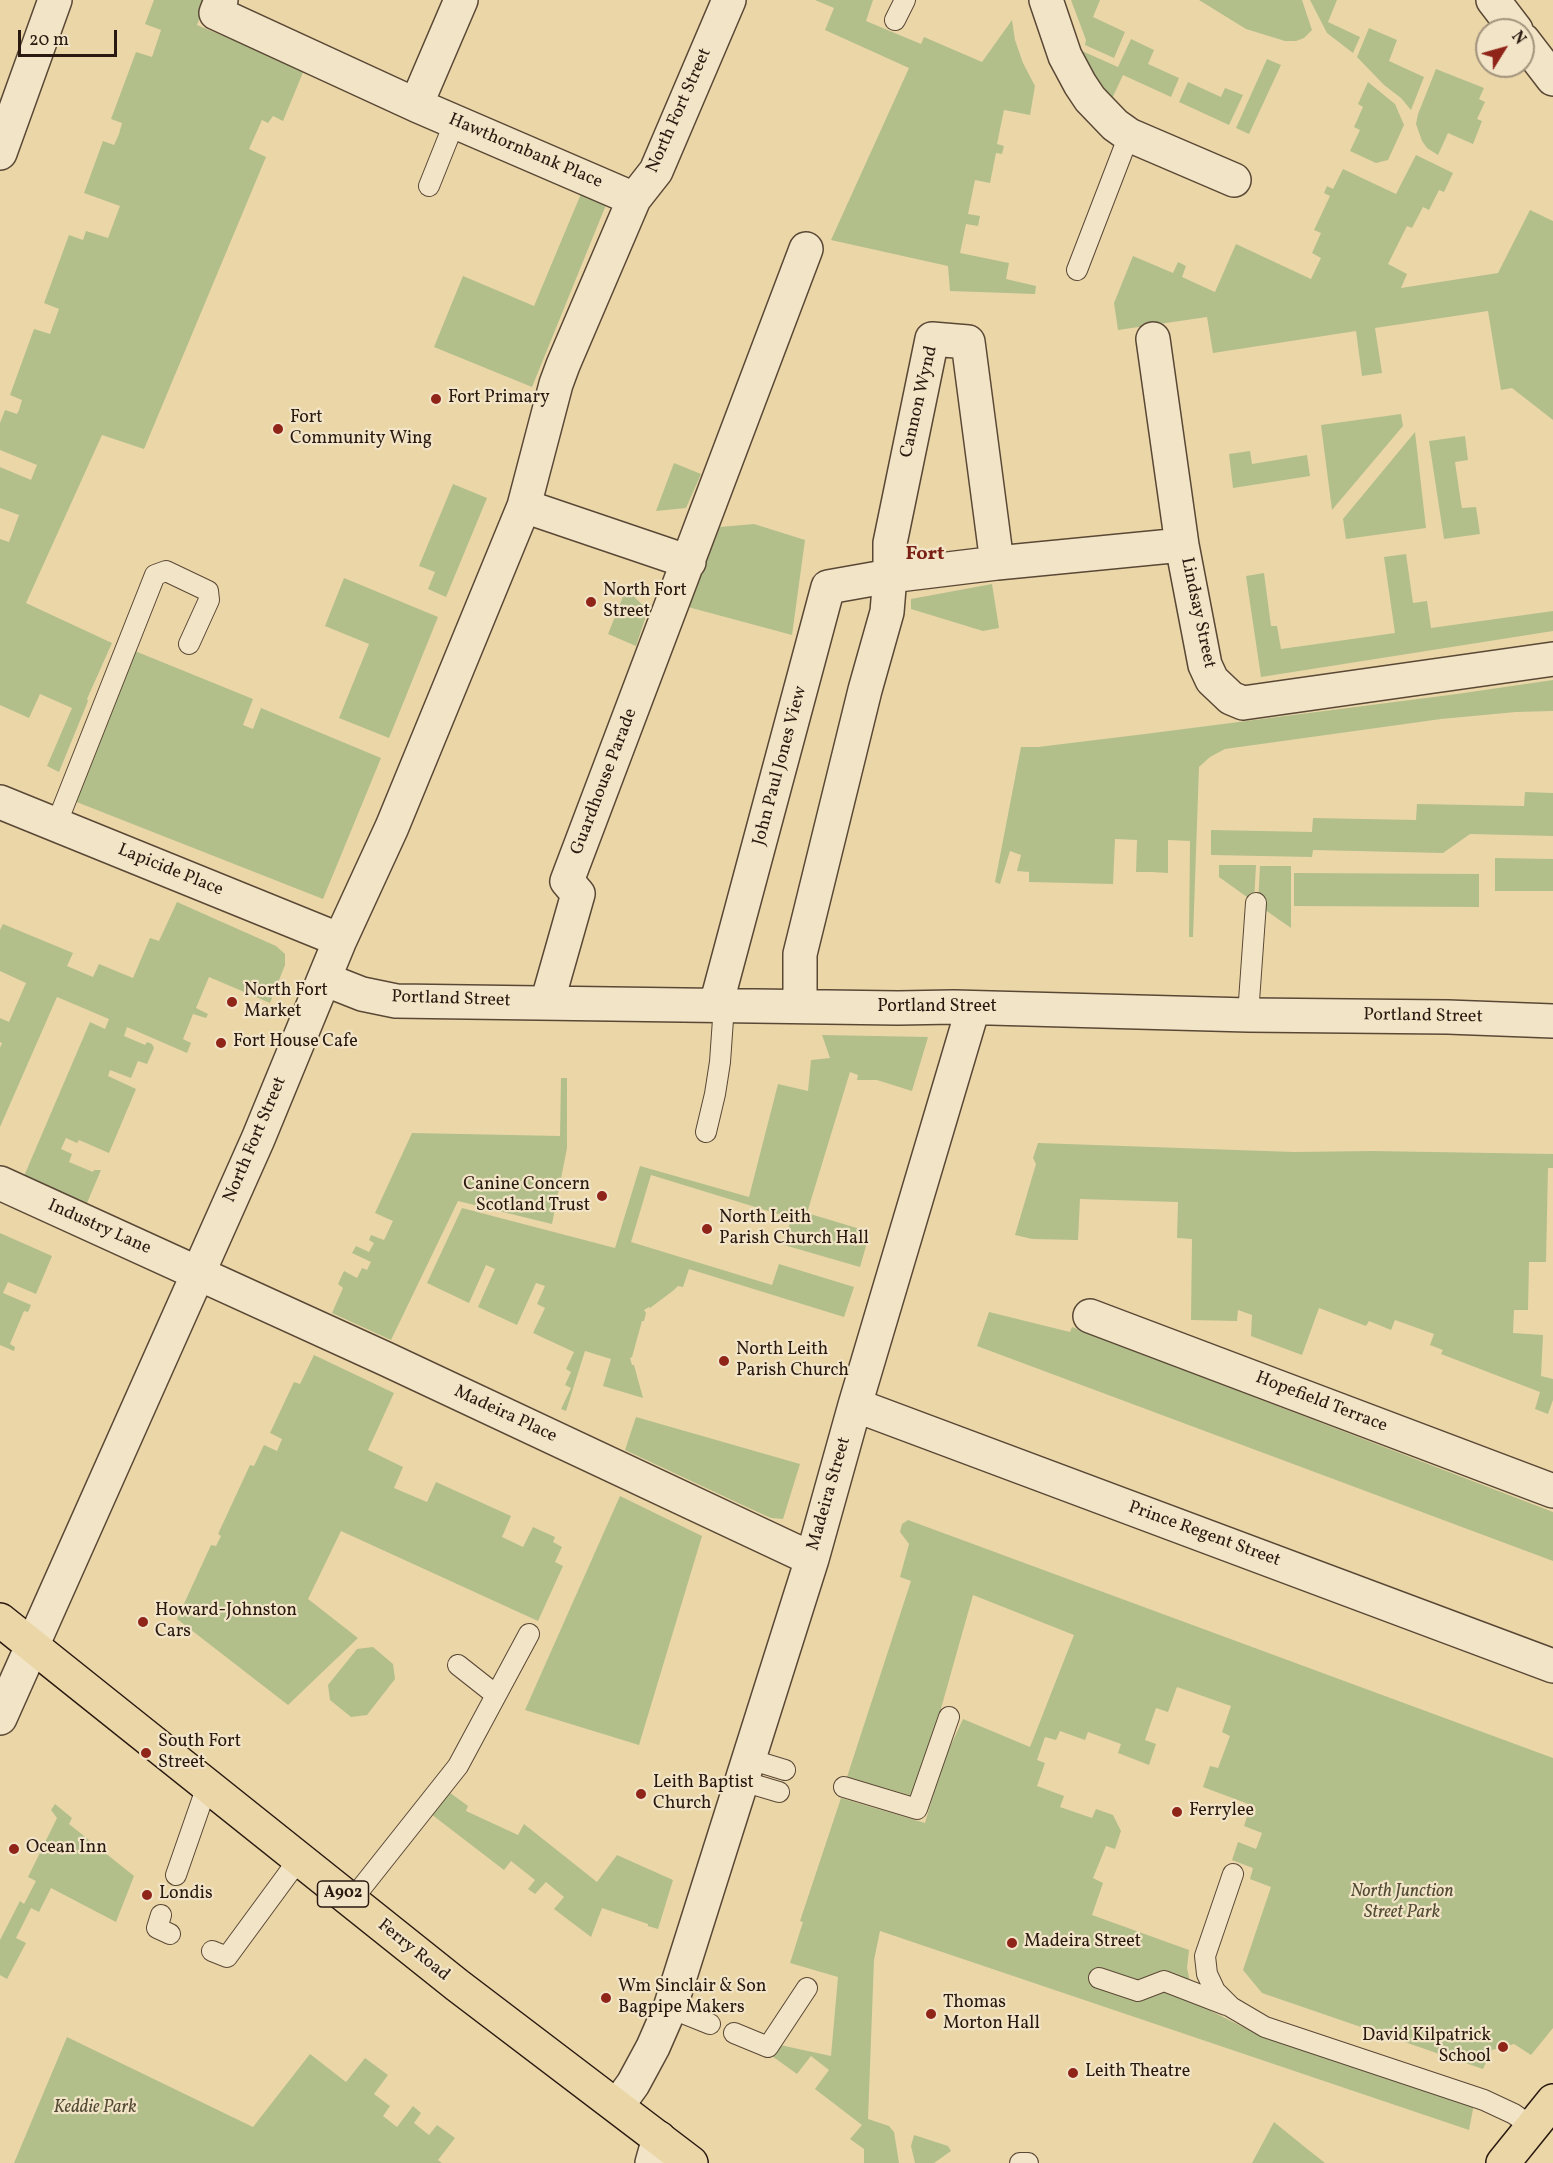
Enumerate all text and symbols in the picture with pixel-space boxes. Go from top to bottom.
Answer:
scale bar [21,18,120,56]
north arrow [1475,18,1535,78]
text: N [1505,27,1530,50]
text: 20 m [29,28,69,53]
street label: North Fort Street [643,45,717,177]
street label: Hawthornbank Place [445,110,605,194]
street label: Cannon Wynd [897,344,943,460]
place label: Fort Primary [448,388,550,410]
marker: Fort Primary [429,392,443,406]
place label: Fort Community Wing [290,408,432,450]
marker: Fort Community Wing [271,422,285,436]
district label: Fort [905,543,945,567]
street label: Lindsay Street [1175,555,1219,671]
place label: North Fort Street [603,581,687,624]
marker: North Fort Street [584,595,598,609]
street label: John Paul Jones View [749,684,813,848]
street label: Guardhouse Parade [567,706,643,858]
street label: Lapicide Place [114,840,226,902]
place label: North Fort Market [244,981,328,1024]
street label: Portland Street [391,987,511,1013]
marker: North Fort Market [225,995,239,1009]
street label: Portland Street [877,997,997,1019]
street label: Portland Street [1363,1005,1483,1029]
place label: Fort House Cafe [233,1032,358,1054]
marker: Fort House Cafe [214,1036,228,1050]
street label: North Fort Street [220,1074,292,1206]
place label: Canine Concern Scotland Trust [463,1175,590,1218]
marker: Canine Concern Scotland Trust [595,1189,609,1203]
street label: Industry Lane [44,1196,154,1260]
place label: North Leith Parish Church Hall [719,1208,869,1250]
marker: North Leith Parish Church Hall [700,1222,714,1236]
place label: North Leith Parish Church [736,1340,849,1382]
marker: North Leith Parish Church [717,1354,731,1368]
street label: Hopefield Terrace [1252,1368,1390,1438]
street label: Madeira Place [450,1382,560,1448]
street label: Madeira Street [803,1435,857,1553]
street label: Prince Regent Street [1125,1497,1283,1573]
place label: Howard-Johnston Cars [155,1601,297,1644]
marker: Howard-Johnston Cars [136,1615,150,1629]
place label: South Fort Street [158,1732,241,1774]
marker: South Fort Street [139,1746,153,1760]
place label: Leith Baptist Church [653,1773,754,1816]
marker: Leith Baptist Church [634,1787,648,1801]
place label: Ferrylee [1189,1801,1254,1823]
marker: Ferrylee [1170,1805,1184,1819]
place label: Ocean Inn [26,1838,107,1860]
marker: Ocean Inn [7,1842,21,1856]
road number: A902 [318,1881,368,1907]
park label: North Junction Street Park [1351,1882,1453,1924]
place label: Londis [159,1884,213,1906]
marker: Londis [140,1888,154,1902]
street label: Ferry Road [372,1915,454,1987]
place label: Madeira Street [1024,1932,1141,1954]
marker: Madeira Street [1005,1936,1019,1950]
place label: Wm Sinclair & Son Bagpipe Makers [618,1977,766,2020]
marker: Wm Sinclair & Son Bagpipe Makers [599,1991,613,2005]
place label: Thomas Morton Hall [943,1993,1040,2036]
marker: Thomas Morton Hall [924,2007,938,2021]
place label: David Kilpatrick School [1362,2026,1491,2068]
marker: David Kilpatrick School [1496,2040,1510,2054]
place label: Leith Theatre [1085,2062,1190,2084]
marker: Leith Theatre [1066,2066,1080,2080]
park label: Keddie Park [53,2098,137,2120]

